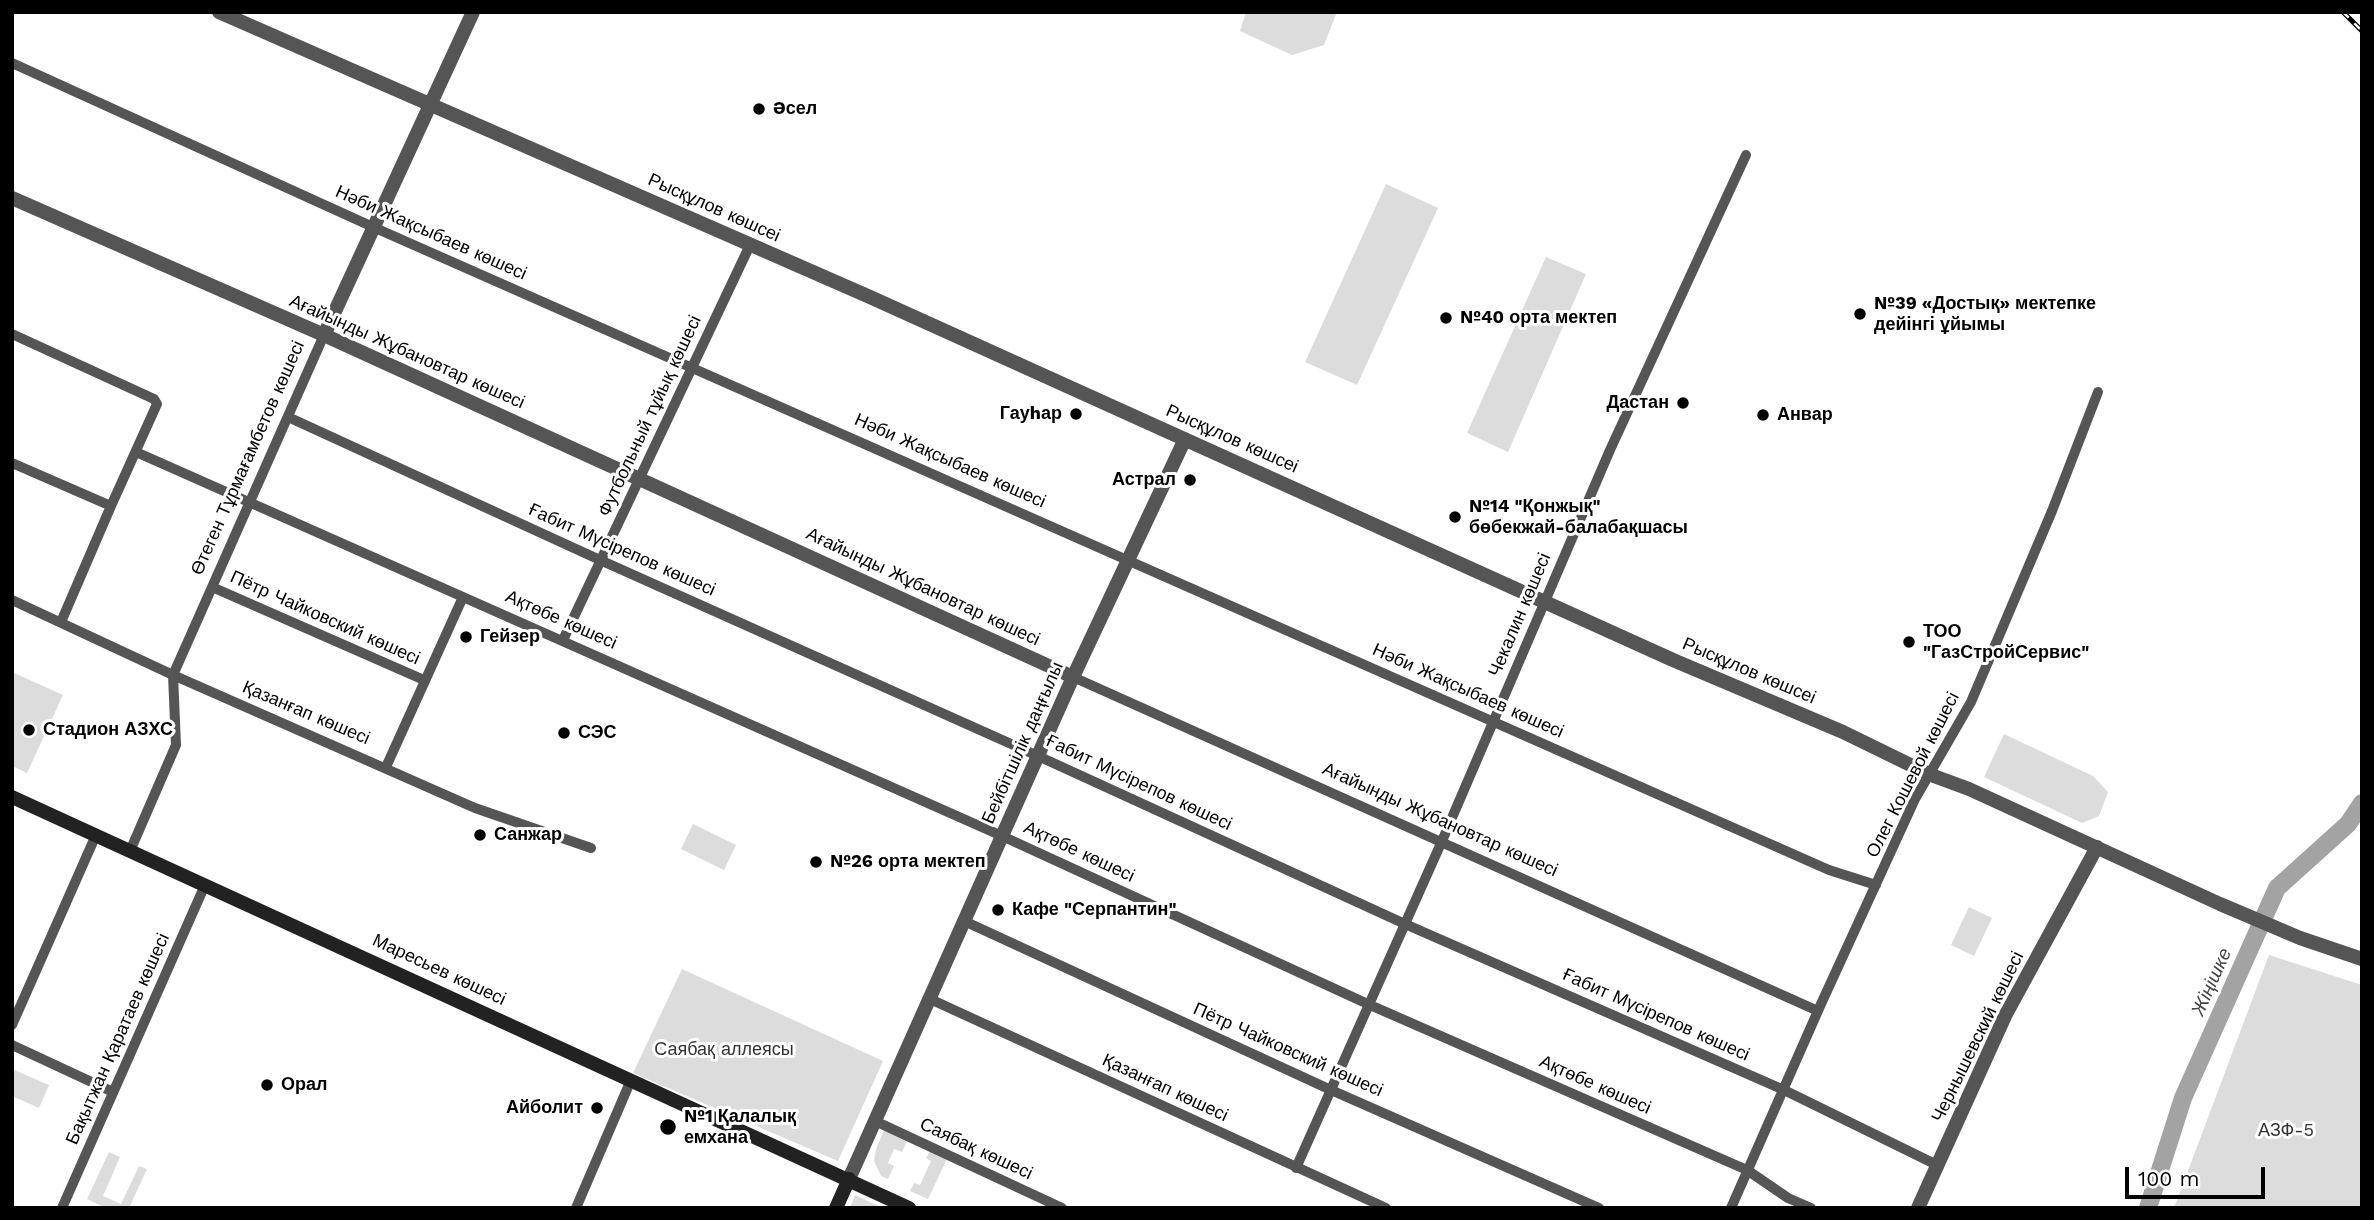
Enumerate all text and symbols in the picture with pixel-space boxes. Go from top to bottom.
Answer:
place label: Əсел [773,98,817,120]
marker: Əсел [751,101,767,117]
street label: Рысқұлов көшсеі [644,169,784,247]
street label: Нәби Жақсыбаев көшесі [332,181,530,285]
street label: Ағайынды Жұбановтар көшесі [286,290,528,414]
place label: №39 «Достық» мектепке дейінгі ұйымы [1874,293,2096,336]
marker: №39 «Достық» мектепке дейінгі ұйымы [1852,306,1868,322]
place label: №40 орта мектеп [1460,307,1617,329]
marker: №40 орта мектеп [1438,310,1454,326]
street label: Футбольный тұйық көшесі [594,312,706,520]
street label: Өтеген Тұрмағамбетов көшесі [186,338,310,578]
place label: Дастан [1606,392,1669,414]
marker: Дастан [1675,395,1691,411]
street label: Рысқұлов көшсеі [1162,400,1302,478]
place label: Гауhар [1000,403,1062,425]
place label: Анвар [1777,404,1833,426]
marker: Гауhар [1068,406,1084,422]
marker: Анвар [1755,407,1771,423]
street label: Нәби Жақсыбаев көшесі [851,409,1049,513]
place label: Астрал [1112,469,1176,491]
marker: Астрал [1182,472,1198,488]
place label: №14 "Қонжық" бөбекжай-балабақшасы [1469,496,1688,538]
street label: Ғабит Мүсірепов көшесі [525,499,719,601]
marker: №14 "Қонжық" бөбекжай-балабақшасы [1447,509,1463,525]
street label: Ағайынды Жұбановтар көшесі [803,523,1043,651]
street label: Чекалин көшесі [1484,550,1556,680]
street label: Пётр Чайковский көшесі [227,566,423,670]
street label: Ақтөбе көшесі [502,586,620,654]
place label: ТОО "ГазСтройСервис" [1923,621,2089,664]
place label: Гейзер [480,626,540,648]
marker: Гейзер [458,629,474,645]
street label: Рысқұлов көшсеі [1679,633,1819,709]
marker: ТОО "ГазСтройСервис" [1901,634,1917,650]
street label: Нәби Жақсыбаев көшесі [1369,639,1567,743]
street label: Бейбітшілік даңғылы [978,659,1068,827]
street label: Қазанғап көшесі [239,676,373,750]
street label: Олег Кошевой көшесі [1862,689,1964,861]
place label: Стадион АЗХС [43,719,173,741]
marker: Стадион АЗХС [21,722,37,738]
place label: СЭС [578,722,617,744]
marker: СЭС [556,725,572,741]
street label: Ғабит Мүсірепов көшесі [1043,730,1235,836]
street label: Ағайынды Жұбановтар көшесі [1319,758,1561,882]
street label: Ақтөбе көшесі [1020,817,1138,887]
place label: Санжар [494,824,562,846]
marker: Санжар [472,827,488,843]
place label: №26 орта мектеп [830,851,986,873]
marker: №26 орта мектеп [808,854,824,870]
place label: Кафе "Серпантин" [1012,899,1176,921]
marker: Кафе "Серпантин" [990,902,1006,918]
street label: Бақытжан Қаратаев көшесі [62,930,174,1148]
street label: Маресьев көшесі [369,930,509,1010]
water label: Жіңішке [2187,945,2237,1019]
street label: Чернышевский көшесі [1927,948,2029,1126]
street label: Ғабит Мүсірепов көшесі [1559,964,1753,1066]
street label: Пётр Чайковский көшесі [1190,998,1386,1102]
park label: Саябақ аллеясы [654,1039,794,1061]
street label: Қазанғап көшесі [1099,1049,1231,1127]
street label: Ақтөбе көшесі [1536,1051,1654,1119]
place label: Орал [281,1074,327,1096]
marker: Орал [259,1077,275,1093]
place label: Айболит [506,1097,583,1119]
marker: Айболит [589,1100,605,1116]
place label: №1 Қалалық емхана [684,1106,796,1148]
street label: Саябақ көшесі [916,1113,1036,1185]
marker: №1 Қалалық емхана [658,1117,678,1137]
park label: АЗФ-5 [2258,1120,2314,1142]
scale bar [2129,1154,2269,1198]
text: 100 m [2138,1166,2200,1191]

